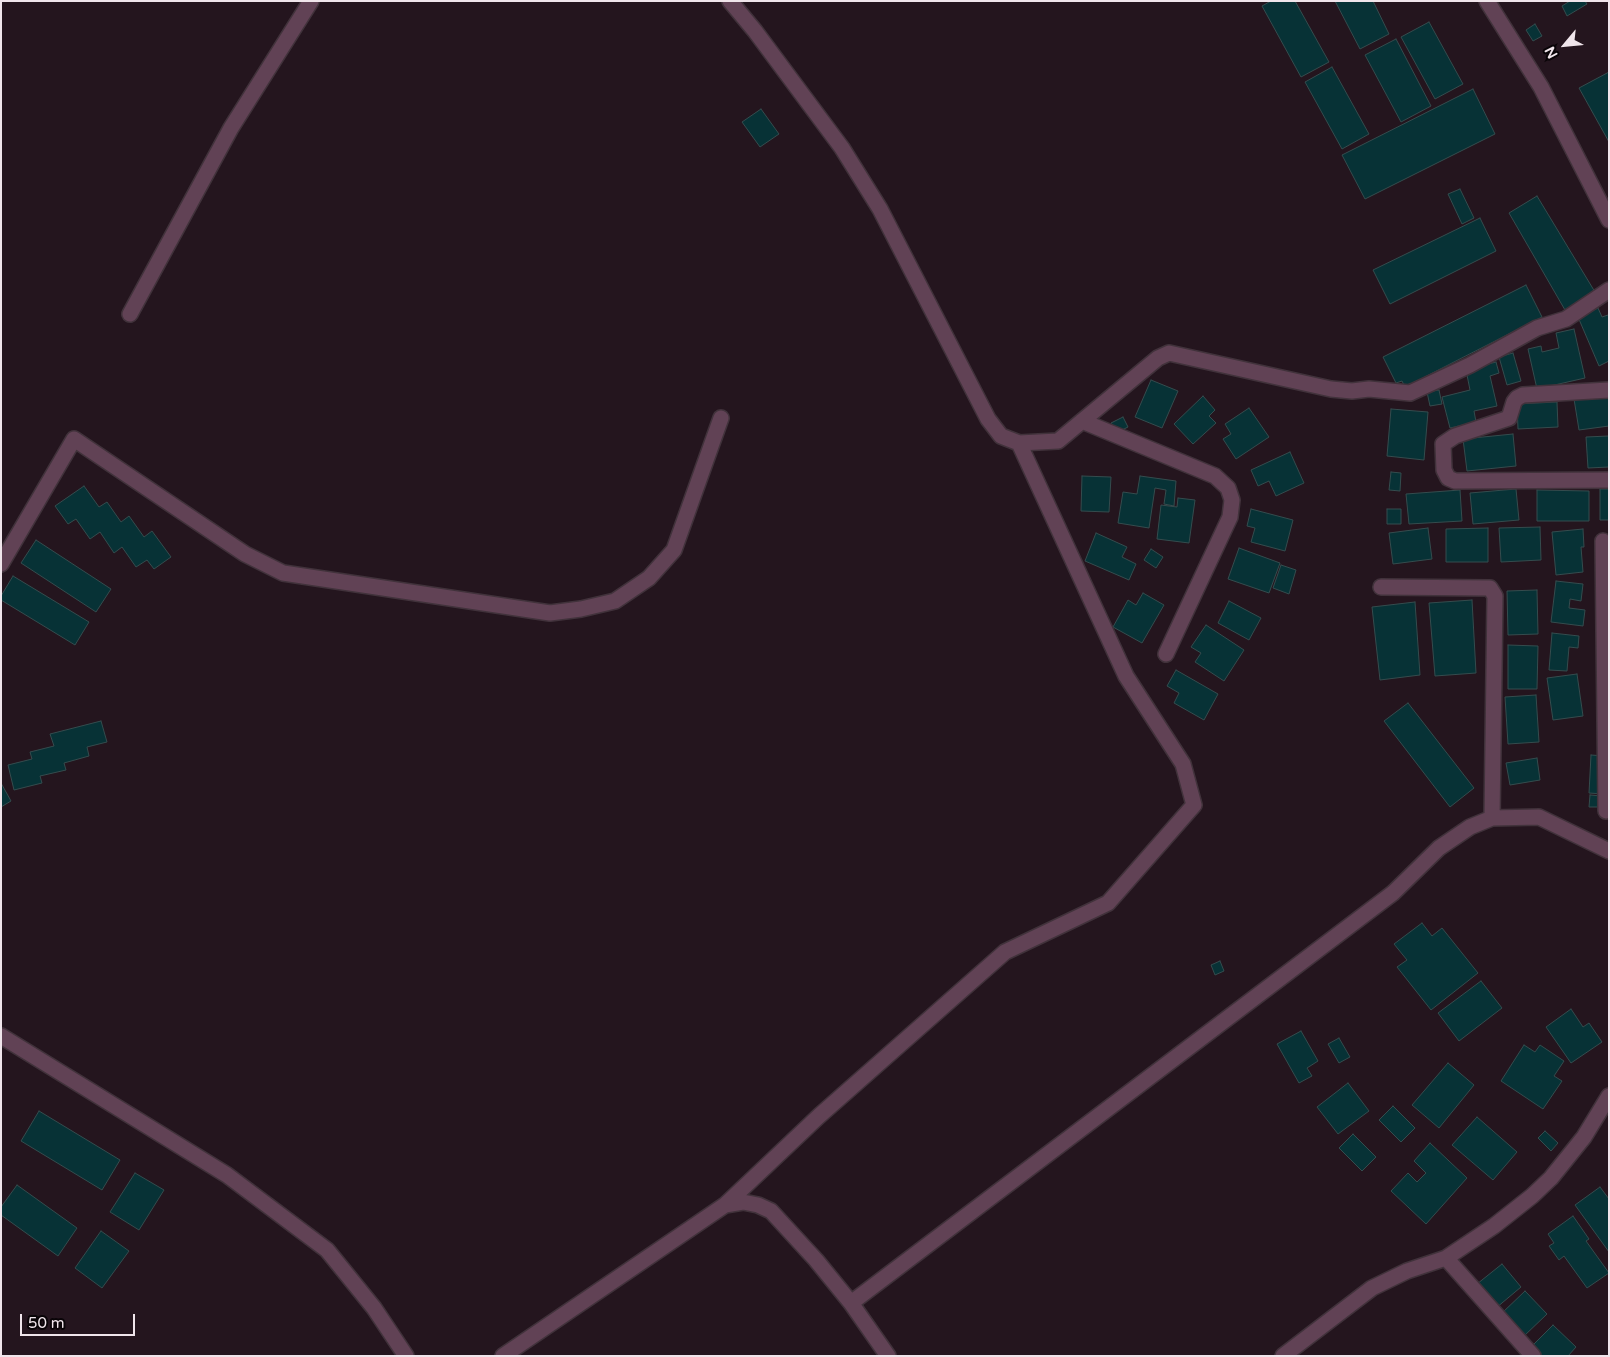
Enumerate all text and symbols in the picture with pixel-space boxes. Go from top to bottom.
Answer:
north arrow [1540,20,1590,70]
text: N [1541,43,1561,61]
scale bar [22,1304,138,1336]
text: 50 m [28,1314,65,1332]

